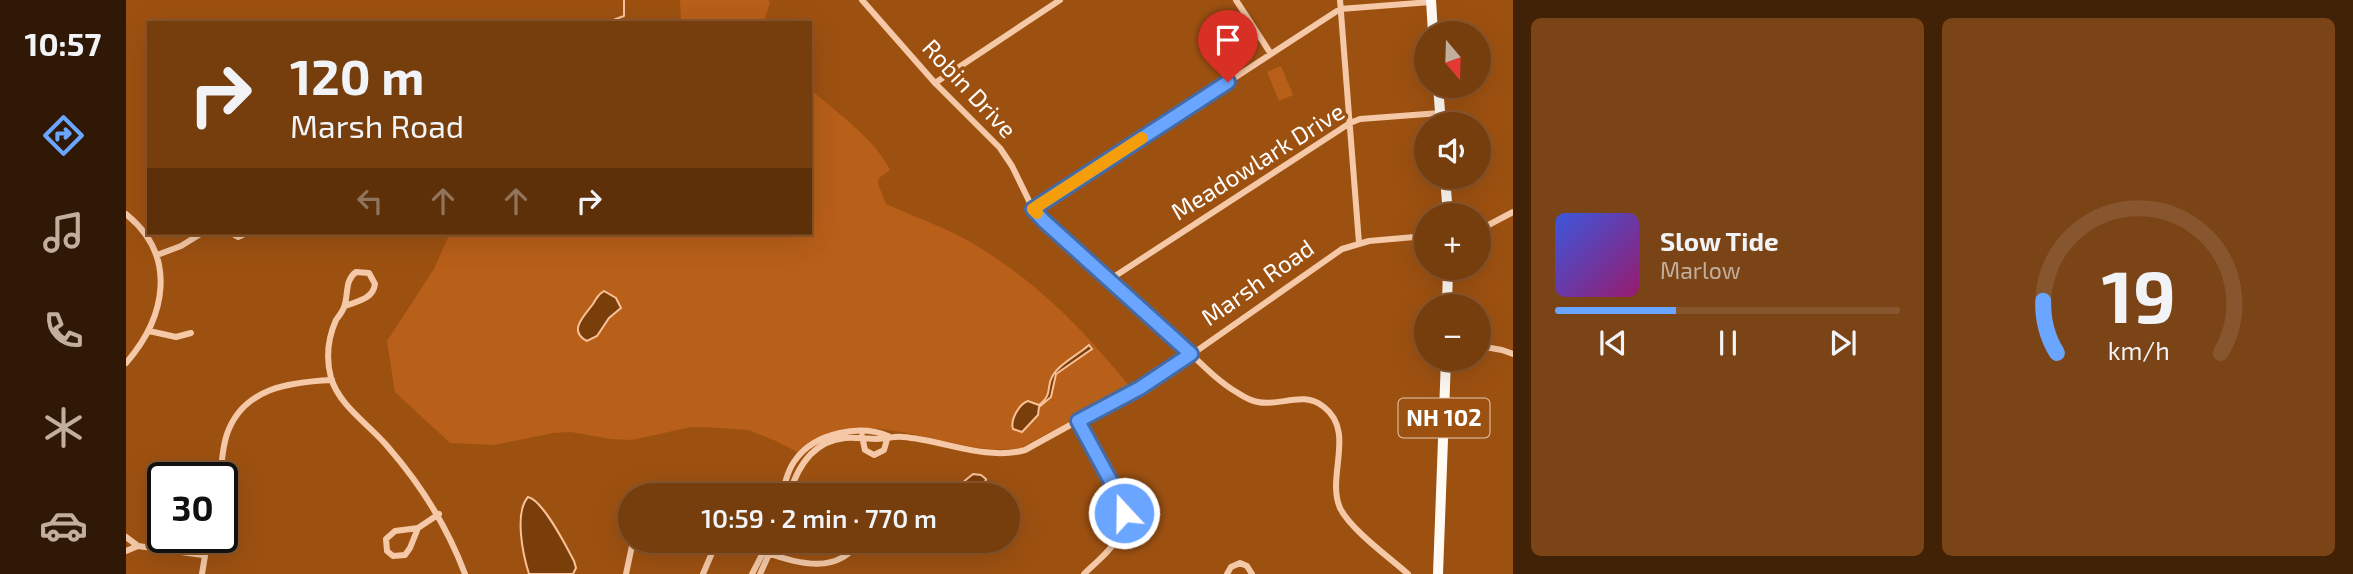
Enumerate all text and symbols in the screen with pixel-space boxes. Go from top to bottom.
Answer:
pin [1198,10,1258,82]
icon: arrive [1209,21,1247,59]
north arrow [1414,21,1491,98]
map controls [1414,21,1491,371]
text: 10:57 [25,24,101,62]
street label: Robin Drive [917,33,1023,143]
text: 120 m [290,46,424,105]
icon: right [175,49,266,140]
street label: Meadowlark Drive [1165,96,1349,226]
text: Marsh Road [290,106,464,144]
icon: directions [39,111,88,160]
button: sound [1414,112,1491,189]
icon: left [351,182,389,220]
icon: ahead [424,182,462,220]
icon: ahead [497,182,535,220]
icon: right [570,182,608,220]
button: + [1414,203,1491,280]
icon: music [39,208,88,257]
text: Slow Tide [1660,225,1779,256]
street label: Marsh Road [1195,232,1319,331]
text: 19 [2101,250,2176,338]
text: Marlow [1660,256,1741,284]
button: − [1414,294,1491,371]
icon: phone [39,306,88,355]
icon: previous [1594,324,1632,362]
icon: pause [1709,324,1747,362]
icon: next [1824,324,1862,362]
text: km/h [2107,335,2170,365]
road number: NH 102 [1398,398,1490,438]
icon: climate [39,403,88,452]
speed limit sign: 30 [147,462,238,553]
position arrow [1087,476,1161,550]
icon: car [39,501,88,550]
text: 10:59 · 2 min · 770 m [701,502,937,533]

